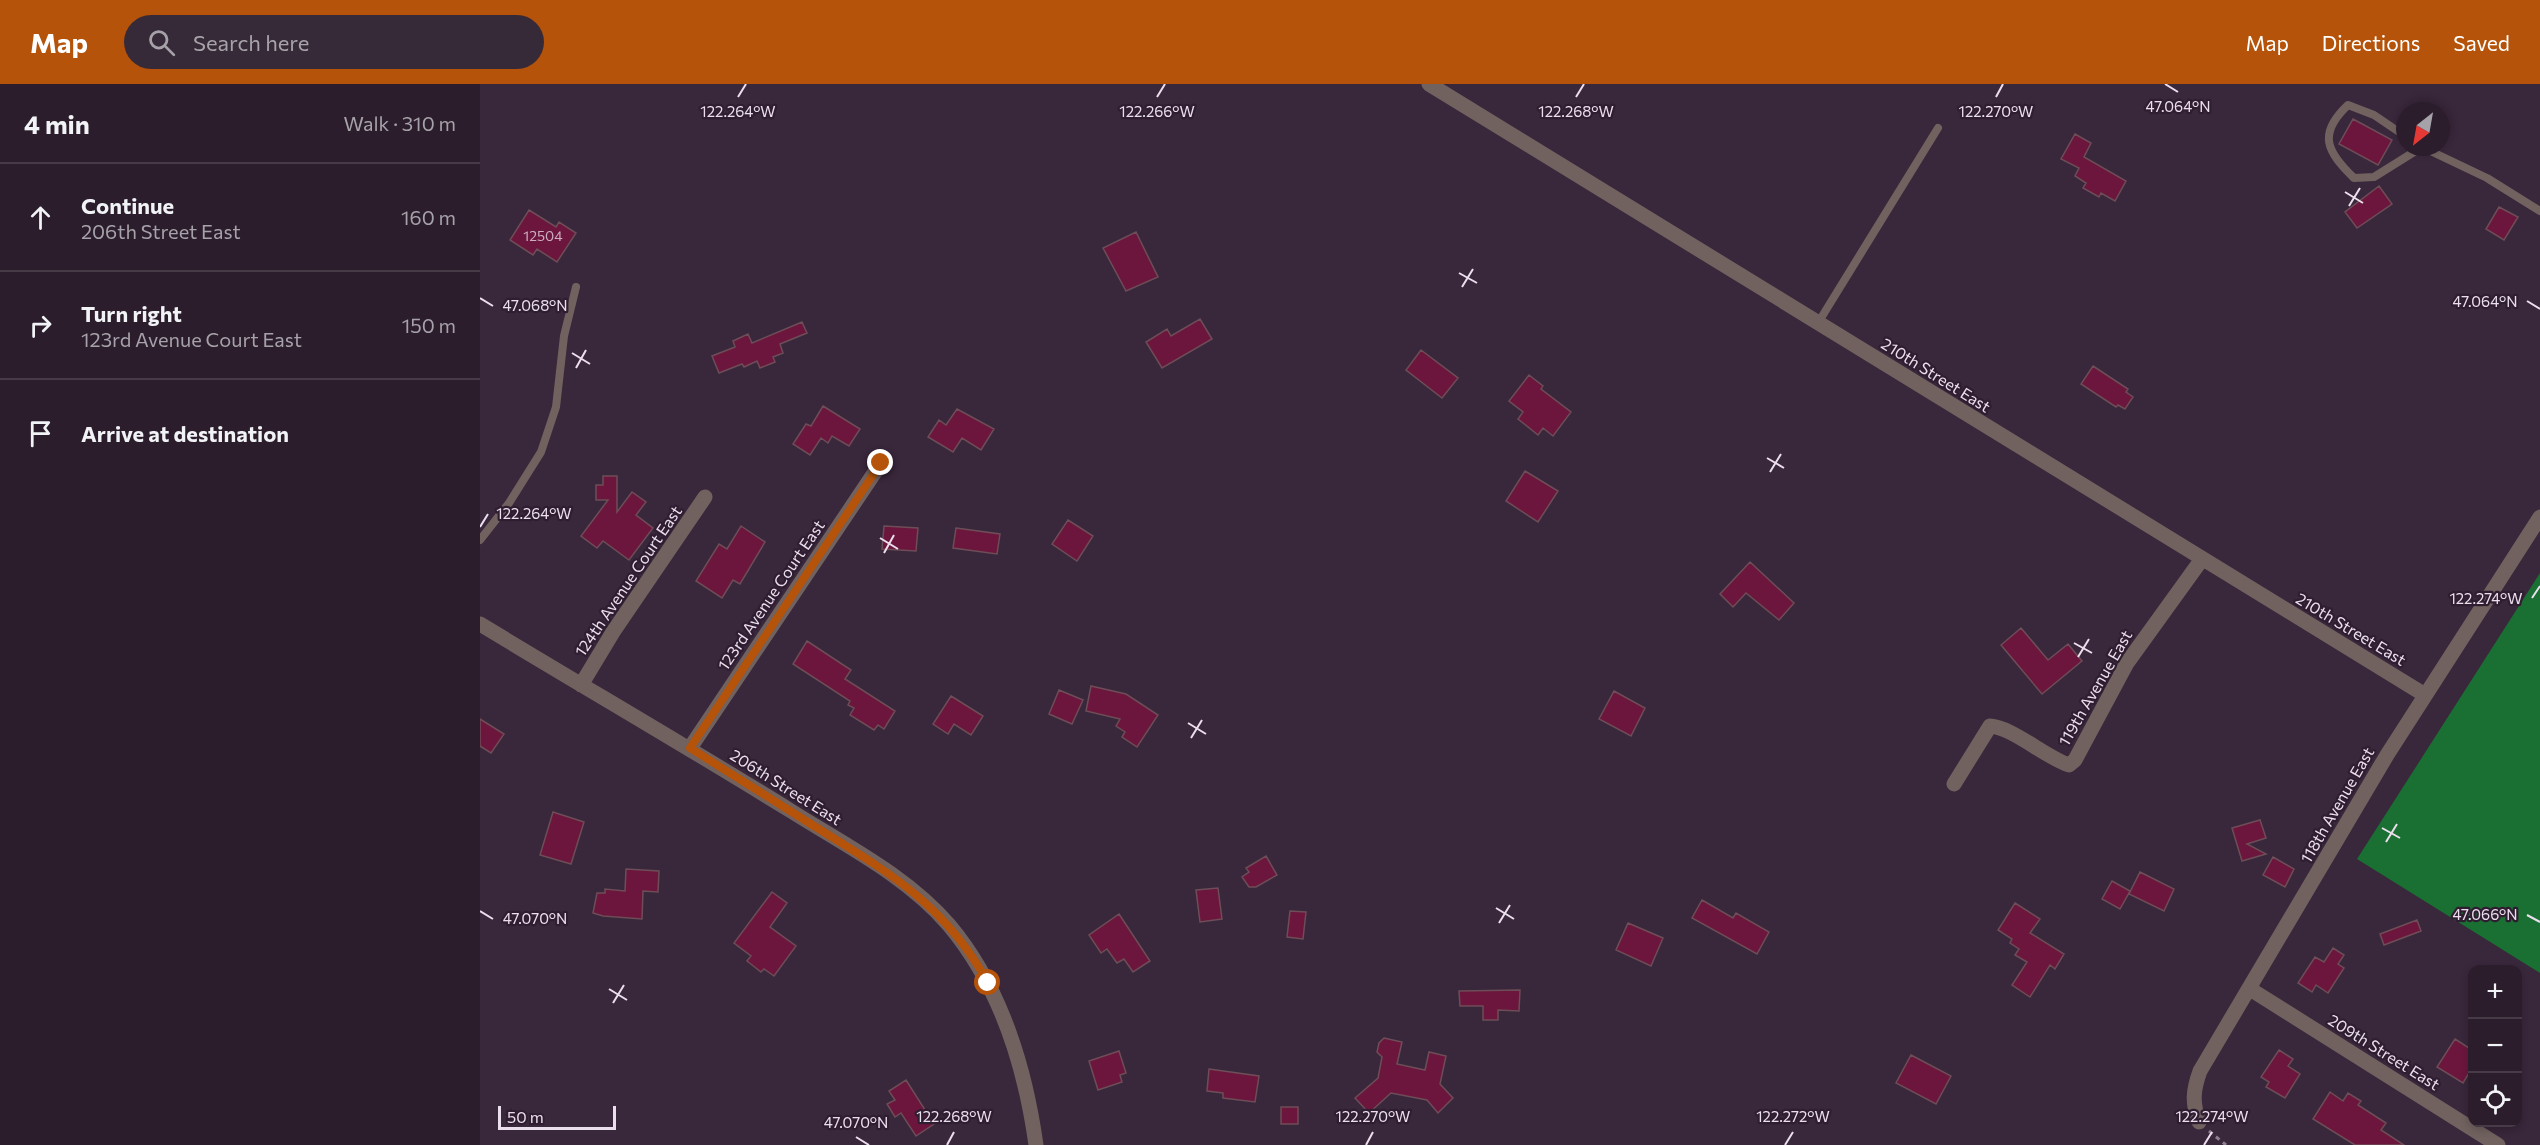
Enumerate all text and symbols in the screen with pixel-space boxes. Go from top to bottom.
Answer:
search box [124,15,544,69]
text: Map [30,25,88,59]
icon: search [145,26,178,59]
text: Search here [193,29,309,56]
text: Map [2246,30,2289,55]
text: Directions [2322,30,2420,55]
text: Saved [2453,30,2510,55]
text: 47.064°N [2145,97,2211,115]
text: 122.264°W [700,102,776,120]
text: 122.266°W [1119,102,1195,120]
text: 122.268°W [1538,102,1614,120]
text: 122.270°W [1959,102,2033,120]
north arrow [2396,102,2450,156]
text: 4 min [24,108,90,139]
text: Walk · 310 m [344,111,456,135]
text: Continue [81,192,174,219]
icon: ahead [24,201,57,234]
text: 160 m [401,205,456,229]
text: 206th Street East [81,219,241,243]
house number: 12504 [523,227,563,244]
text: 47.064°N [2452,292,2518,310]
text: 47.068°N [502,296,568,314]
text: Turn right [81,300,182,327]
icon: right [24,309,57,342]
text: 150 m [402,313,456,337]
text: 123rd Avenue Court East [81,327,302,351]
street label: 210th Street East [1878,333,1995,416]
icon: arrive [24,417,57,450]
text: Arrive at destination [81,420,289,447]
route end [867,449,893,475]
street label: 124th Avenue Court East [570,502,685,660]
text: 122.264°W [496,504,572,522]
street label: 123rd Avenue Court East [713,516,828,673]
street label: 210th Street East [2293,588,2410,669]
text: 122.274°W [2449,589,2523,607]
street label: 119th Avenue East [2054,626,2136,749]
street label: 118th Avenue East [2296,743,2378,866]
street label: 206th Street East [727,745,846,829]
text: 47.066°N [2452,905,2518,923]
text: 47.070°N [503,909,567,927]
map controls [2468,965,2522,1127]
button: + [2468,965,2522,1019]
route start [974,969,1000,995]
street label: 209th Street East [2325,1010,2444,1094]
button: − [2468,1019,2522,1073]
button: locate [2468,1073,2522,1127]
scale bar [498,1103,616,1130]
text: 50 m [507,1107,544,1126]
text: 122.268°W [916,1107,992,1125]
text: 122.270°W [1336,1107,1410,1125]
text: 122.272°W [1756,1107,1830,1125]
text: 122.274°W [2175,1107,2249,1125]
text: 47.070°N [824,1113,888,1131]

